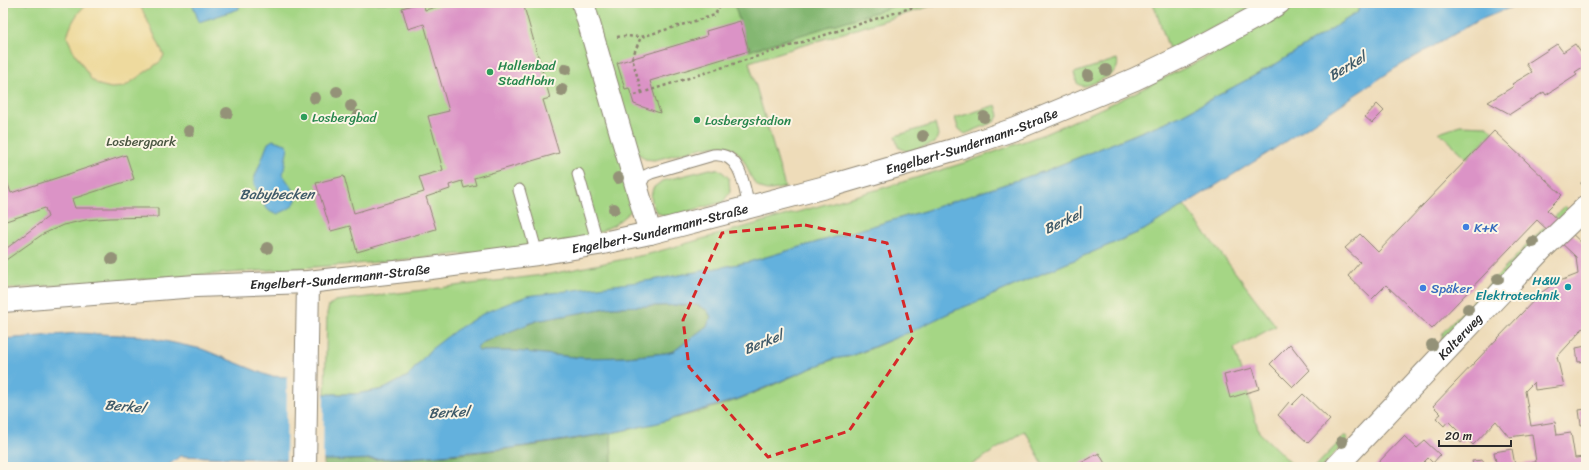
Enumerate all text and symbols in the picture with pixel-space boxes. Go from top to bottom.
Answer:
water label: Berkel [1324,44,1374,88]
place label: Hallenbad Stadtlohn [498,54,557,92]
marker: Hallenbad Stadtlohn [485,67,495,77]
street label: Engelbert-Sundermann-Straße [883,101,1062,181]
place label: Losbergbad [312,106,378,129]
place label: Losbergstadion [705,109,791,132]
marker: Losbergbad [299,112,309,122]
marker: Losbergstadion [692,115,702,125]
park label: Losbergpark [106,130,176,153]
water label: Babybecken [240,182,316,207]
street label: Engelbert-Sundermann-Straße [570,197,751,260]
water label: Berkel [1040,200,1090,241]
place label: K+K [1474,216,1499,239]
marker: K+K [1461,222,1471,232]
street label: Engelbert-Sundermann-Straße [250,257,432,296]
place label: H&W Elektrotechnik [1476,269,1561,307]
place label: Späker [1431,277,1472,300]
marker: H&W Elektrotechnik [1563,282,1573,292]
marker: Späker [1418,283,1428,293]
street label: Kalterweg [1432,307,1488,365]
water label: Berkel [740,322,789,362]
water label: Berkel [104,392,149,421]
water label: Berkel [428,399,473,426]
scale bar [1439,422,1511,448]
text: 20 m [1445,425,1472,447]

